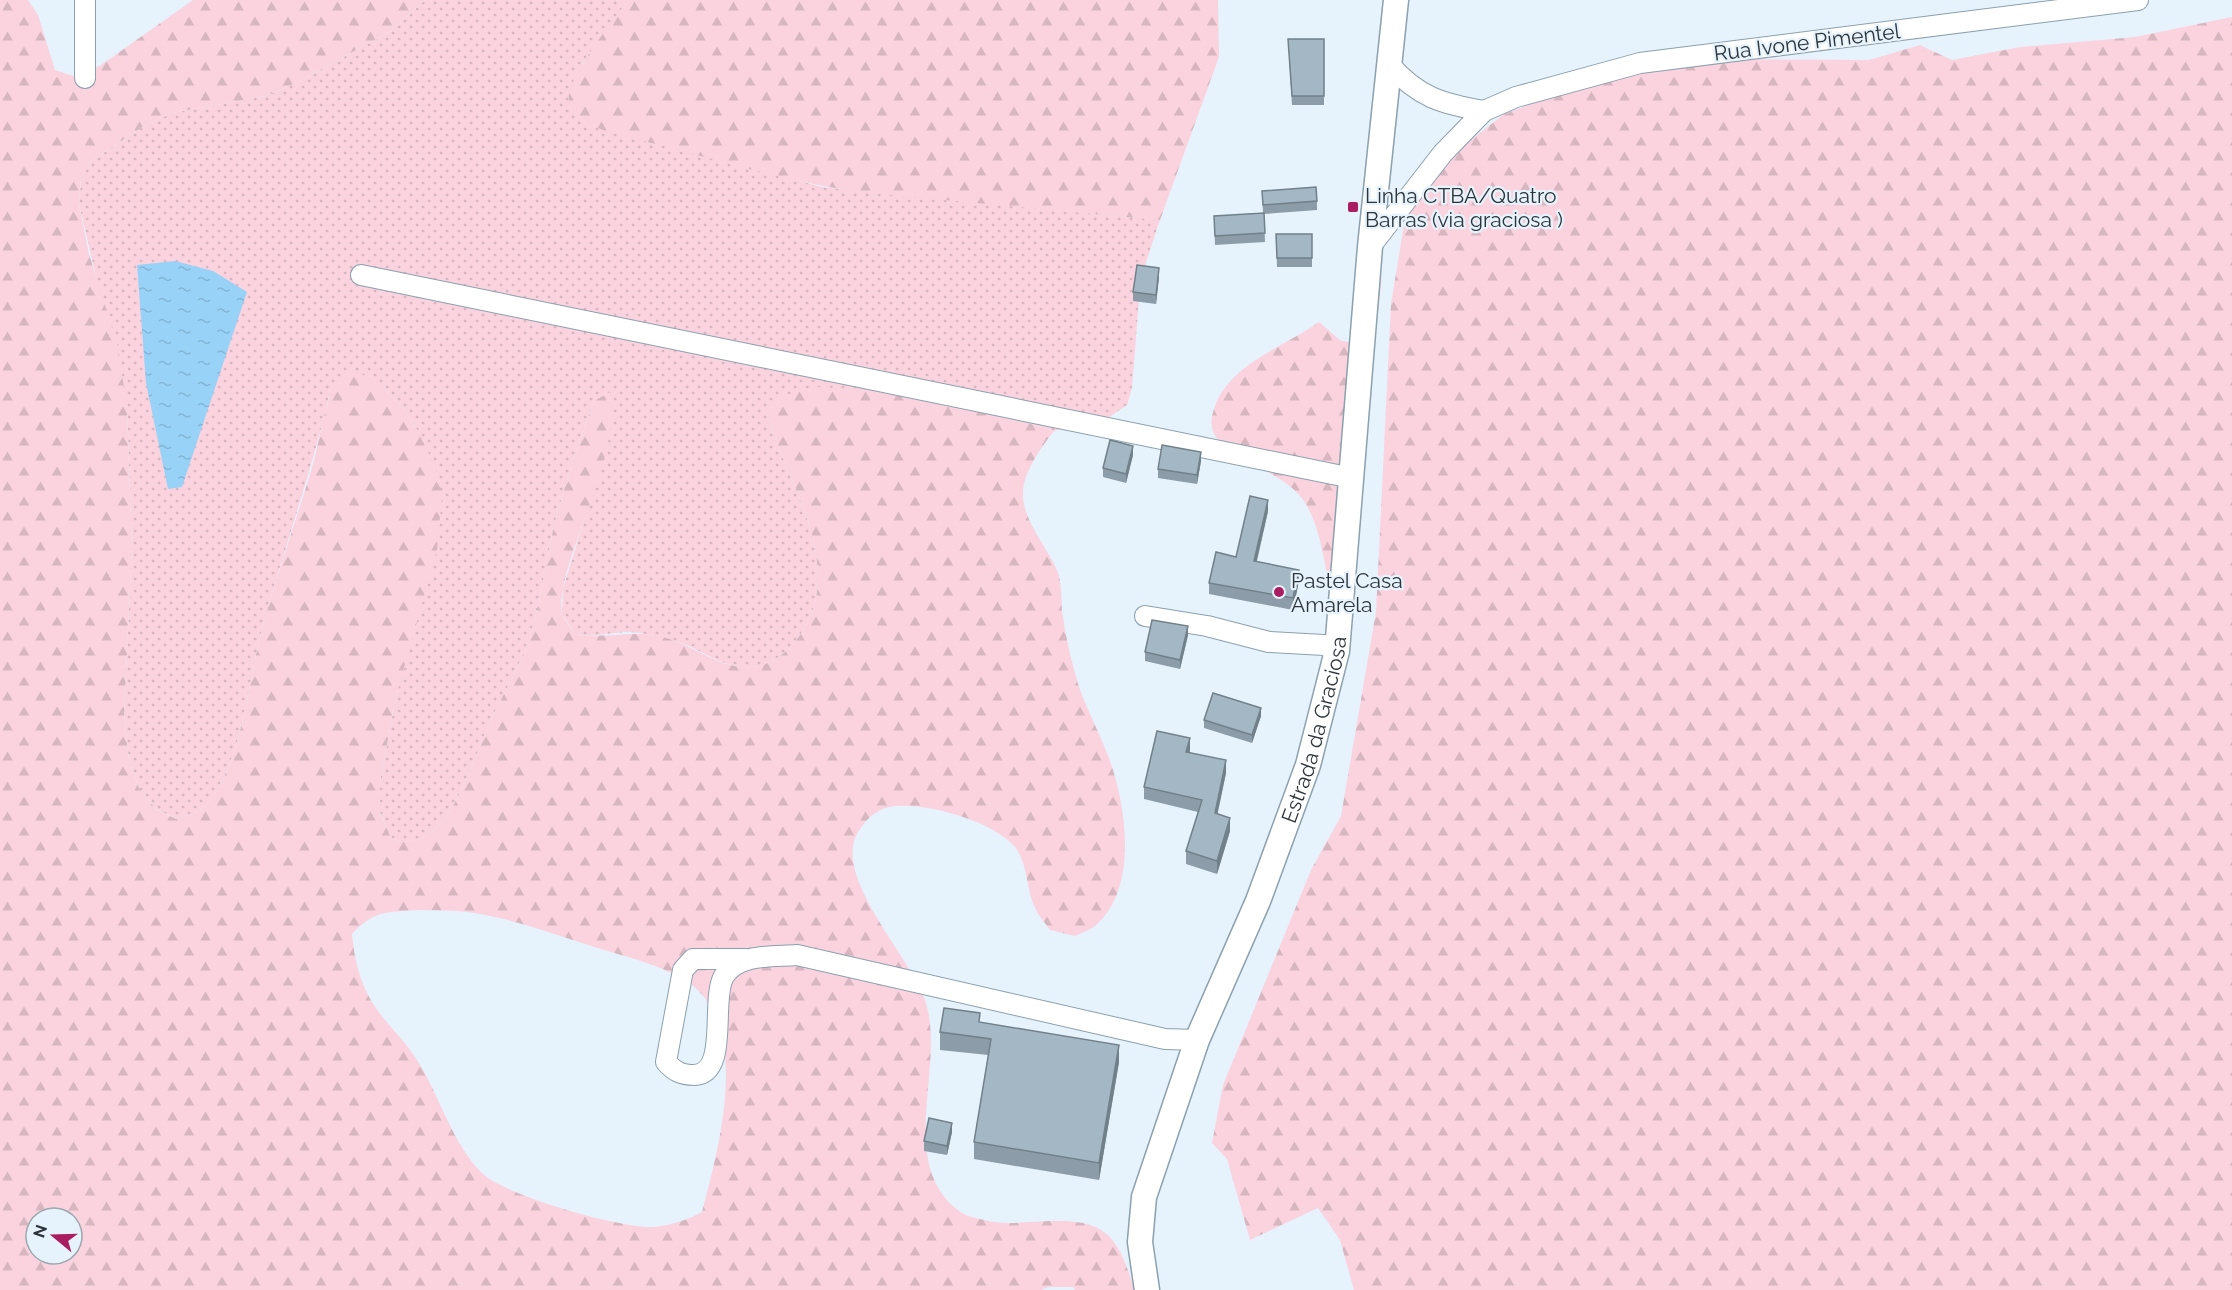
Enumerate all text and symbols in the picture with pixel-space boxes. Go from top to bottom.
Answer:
street label: Rua Ivone Pimentel [1712,18,1902,66]
place label: Linha CTBA/Quatro Barras (via graciosa ) [1365,183,1563,232]
marker: Linha CTBA/Quatro Barras (via graciosa ) [1346,200,1360,214]
place label: Pastel Casa Amarela [1291,568,1403,617]
marker: Pastel Casa Amarela [1272,585,1286,599]
street label: Estrada da Graciosa [1275,635,1351,826]
north arrow [24,1206,84,1266]
text: N [29,1222,51,1240]

